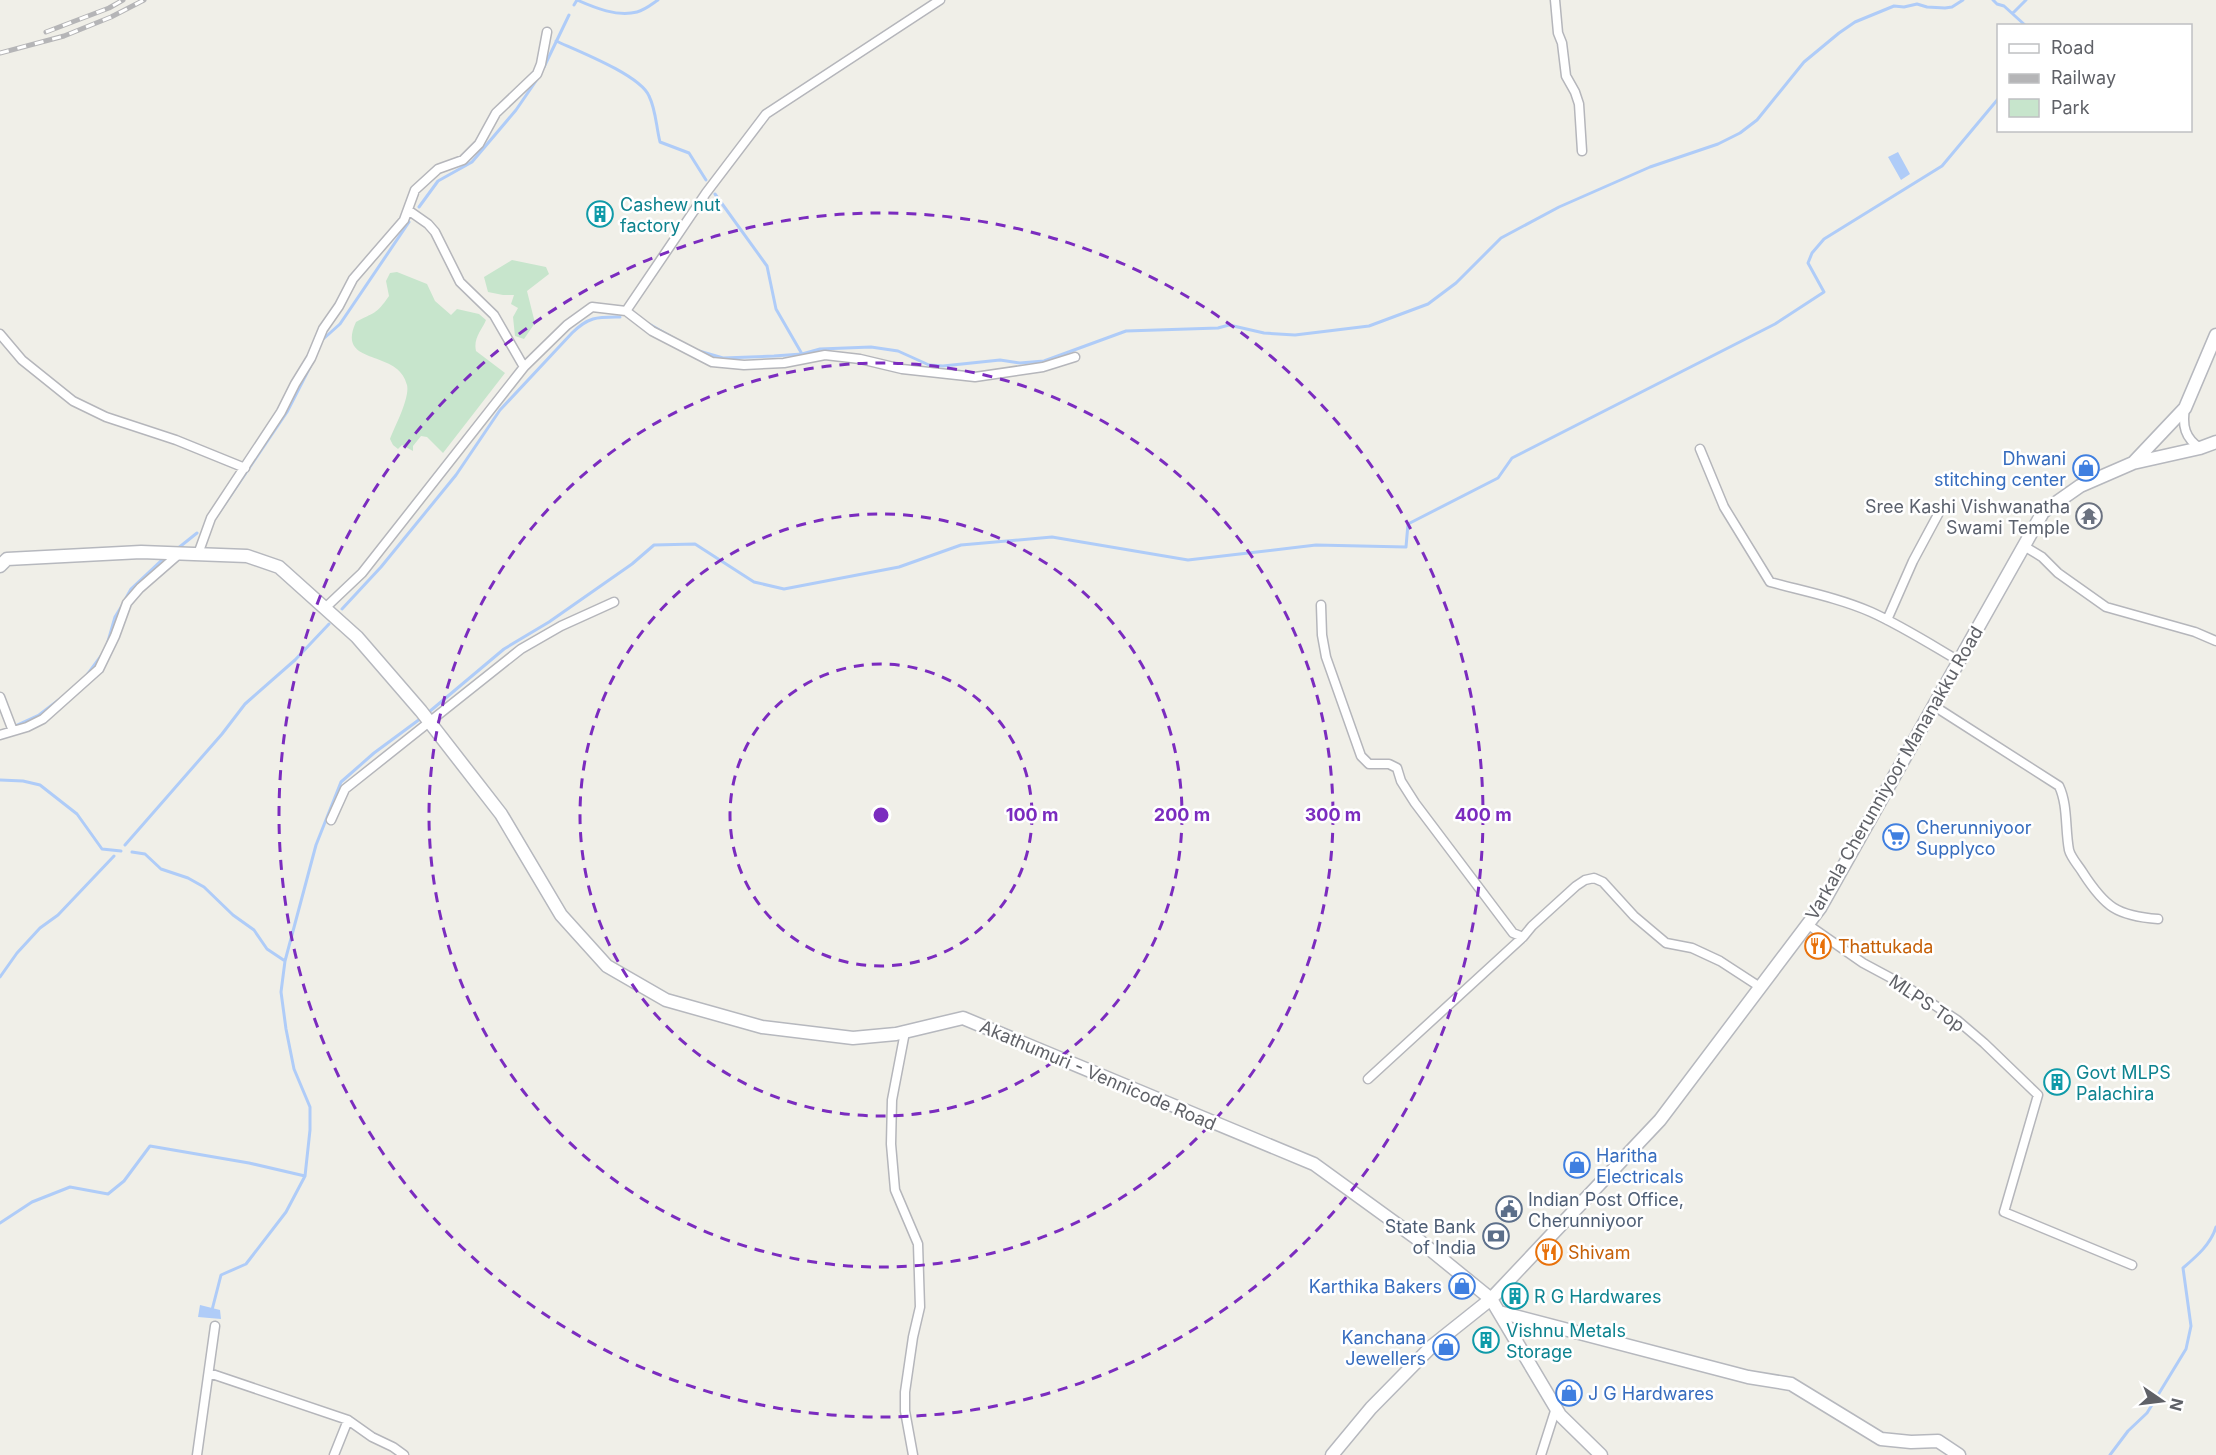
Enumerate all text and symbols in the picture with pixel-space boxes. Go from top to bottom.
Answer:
legend [1997,24,2192,132]
text: Road [2051,37,2094,58]
text: Railway [2051,67,2116,88]
text: Park [2051,97,2090,118]
place label: Cashew nut factory [620,194,721,236]
building icon: Cashew nut factory [585,199,615,229]
place label: Dhwani stitching center [1934,448,2066,490]
shop icon: Dhwani stitching center [2071,453,2101,483]
place label: Sree Kashi Vishwanatha Swami Temple [1865,496,2070,538]
temple icon: Sree Kashi Vishwanatha Swami Temple [2074,501,2104,531]
street label: Varkala Cherunniyoor Mananakku Road [1801,622,1987,924]
text: 100 m [1006,804,1058,825]
text: 200 m [1154,804,1210,825]
text: 300 m [1305,804,1361,825]
text: 400 m [1454,804,1512,825]
centre of rings [871,805,891,825]
place label: Cherunniyoor Supplyco [1916,817,2032,859]
supermarket icon: Cherunniyoor Supplyco [1881,822,1911,852]
restaurant icon: Thattukada [1803,931,1833,961]
place label: Thattukada [1838,936,1933,957]
street label: MLPS Top [1885,970,1969,1036]
street label: Akathumuri - Vennicode Road [977,1016,1219,1134]
place label: Govt MLPS Palachira [2076,1062,2171,1104]
building icon: Govt MLPS Palachira [2042,1067,2072,1097]
place label: Haritha Electricals [1596,1145,1684,1187]
shop icon: Haritha Electricals [1562,1150,1592,1180]
place label: Indian Post Office, Cherunniyoor [1528,1189,1684,1231]
public building icon: Indian Post Office, Cherunniyoor [1494,1194,1524,1224]
place label: State Bank of India [1385,1216,1476,1258]
bank icon: State Bank of India [1481,1221,1511,1251]
restaurant icon: Shivam [1534,1237,1564,1267]
place label: Shivam [1568,1242,1630,1263]
shop icon: Karthika Bakers [1447,1271,1477,1301]
place label: Karthika Bakers [1309,1276,1442,1297]
building icon: R G Hardwares [1500,1281,1530,1311]
place label: R G Hardwares [1534,1286,1661,1307]
place label: Vishnu Metals Storage [1506,1320,1626,1362]
building icon: Vishnu Metals Storage [1471,1325,1501,1355]
place label: Kanchana Jewellers [1341,1327,1426,1369]
shop icon: Kanchana Jewellers [1431,1332,1461,1362]
north arrow [2132,1371,2192,1431]
shop icon: J G Hardwares [1554,1378,1584,1408]
place label: J G Hardwares [1588,1383,1714,1404]
text: N [2165,1396,2188,1413]

